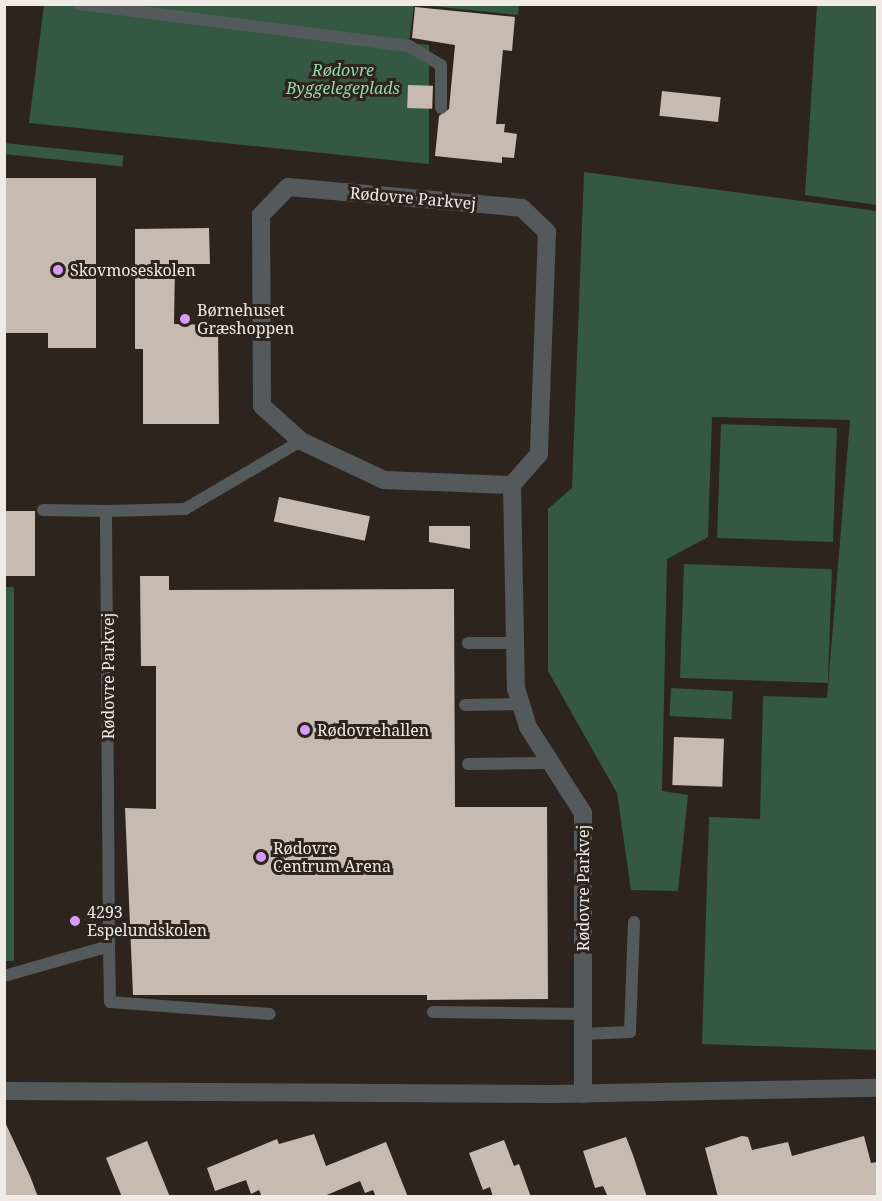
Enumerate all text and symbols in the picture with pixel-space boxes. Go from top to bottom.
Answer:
park label: Rødovre Byggelegeplads [286,60,400,98]
street label: Rødovre Parkvej [349,183,477,213]
place label: Skovmoseskolen [70,260,196,280]
marker: Skovmoseskolen [51,263,65,277]
place label: Børnehuset Græshoppen [197,300,294,338]
marker: Børnehuset Græshoppen [178,312,192,326]
street label: Rødovre Parkvej [98,613,118,739]
place label: Rødovrehallen [317,720,429,740]
marker: Rødovrehallen [298,723,312,737]
street label: Rødovre Parkvej [573,825,593,951]
place label: Rødovre Centrum Arena [273,838,391,876]
marker: Rødovre Centrum Arena [254,850,268,864]
place label: 4293 Espelundskolen [87,902,207,940]
marker: 4293 Espelundskolen [68,914,82,928]

